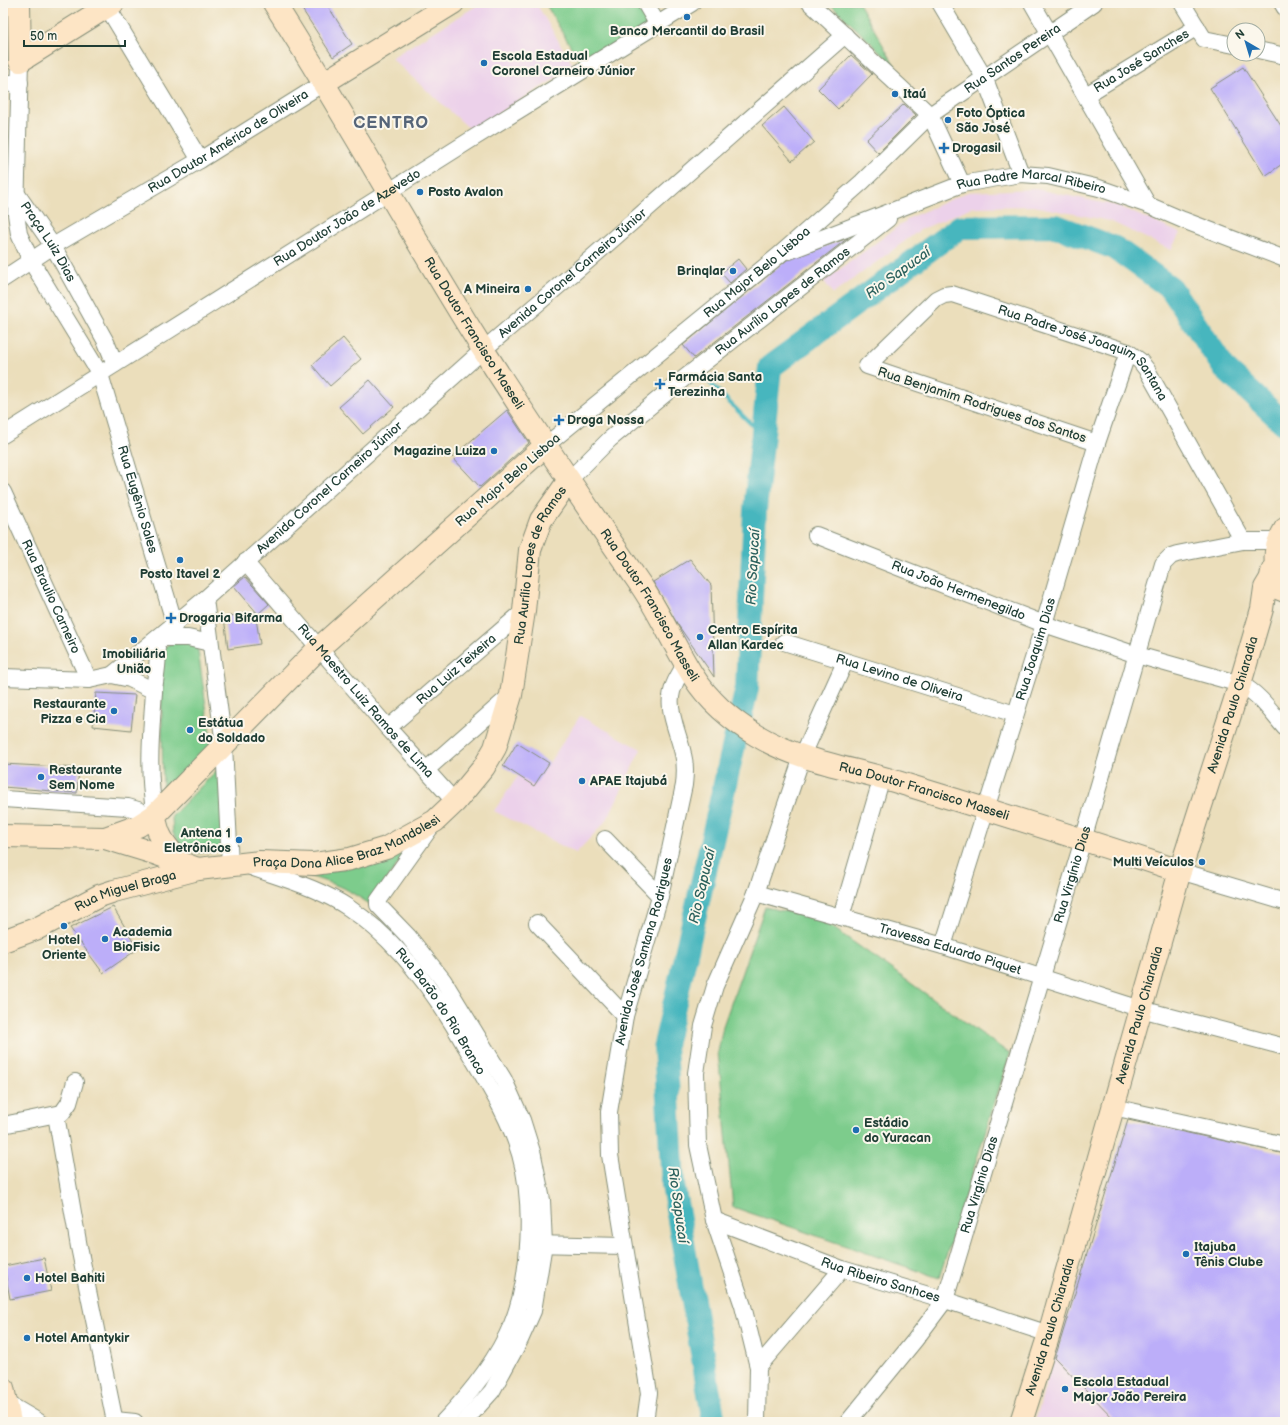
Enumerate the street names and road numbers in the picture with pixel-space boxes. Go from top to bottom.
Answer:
street label: Rua Santos Pereira [961,20,1064,97]
street label: Rua José Sanches [1091,25,1193,96]
street label: Rua Doutor Américo de Oliveira [145,86,311,197]
street label: Rua Doutor João de Azevedo [271,165,424,270]
street label: Rua Padre Marcal Ribeiro [954,166,1108,198]
street label: Praça Luiz Dias [17,199,79,285]
street label: Avenida Coronel Carneiro Júnior [495,205,650,342]
street label: Rua Major Belo Lisboa [700,223,814,321]
street label: Rua Aurílio Lopes de Ramos [712,243,854,359]
street label: Rua Doutor Francisco Masseli [420,254,527,412]
street label: Rua Padre José Joaquim Santana [996,302,1171,404]
street label: Rua Benjamim Rodrigues dos Santos [876,364,1089,447]
street label: Avenida Coronel Carneiro Júnior [253,418,406,557]
street label: Rua Major Belo Lisboa [452,430,564,530]
street label: Rua Eugênio Sales [114,444,161,556]
street label: Rua Aurílio Lopes de Ramos [511,483,571,646]
street label: Rua Doutor Francisco Masseli [596,526,703,685]
street label: Rua Braulio Carneiro [18,537,84,656]
street label: Rua João Hermenegildo [889,557,1028,624]
street label: Rua Joaquim Dias [1013,596,1059,702]
street label: Rua Maestro Luiz Ramos de Lima [294,621,437,781]
street label: Rua Luiz Teixeira [413,631,499,708]
street label: Avenida Paulo Chiaradia [1204,634,1262,775]
street label: Rua Levino de Oliveira [834,651,965,705]
street label: Rua Doutor Francisco Masseli [837,759,1011,824]
street label: Praça Dona Alice Braz Mandolesi [252,812,444,872]
street label: Rua Virgínio Dias [1050,824,1095,925]
street label: Avenida José Santana Rodrigues [612,856,676,1046]
street label: Rua Miguel Braga [72,867,178,915]
street label: Travessa Eduardo Piquet [877,920,1023,978]
street label: Rua Barão do Rio Branco [392,944,489,1078]
street label: Avenida Paulo Chiaradia [1112,944,1166,1086]
street label: Rua Virgínio Dias [957,1134,1002,1236]
street label: Rua Ribeiro Sanhces [819,1254,942,1306]
street label: Avenida Paulo Chiaradia [1022,1256,1078,1397]

